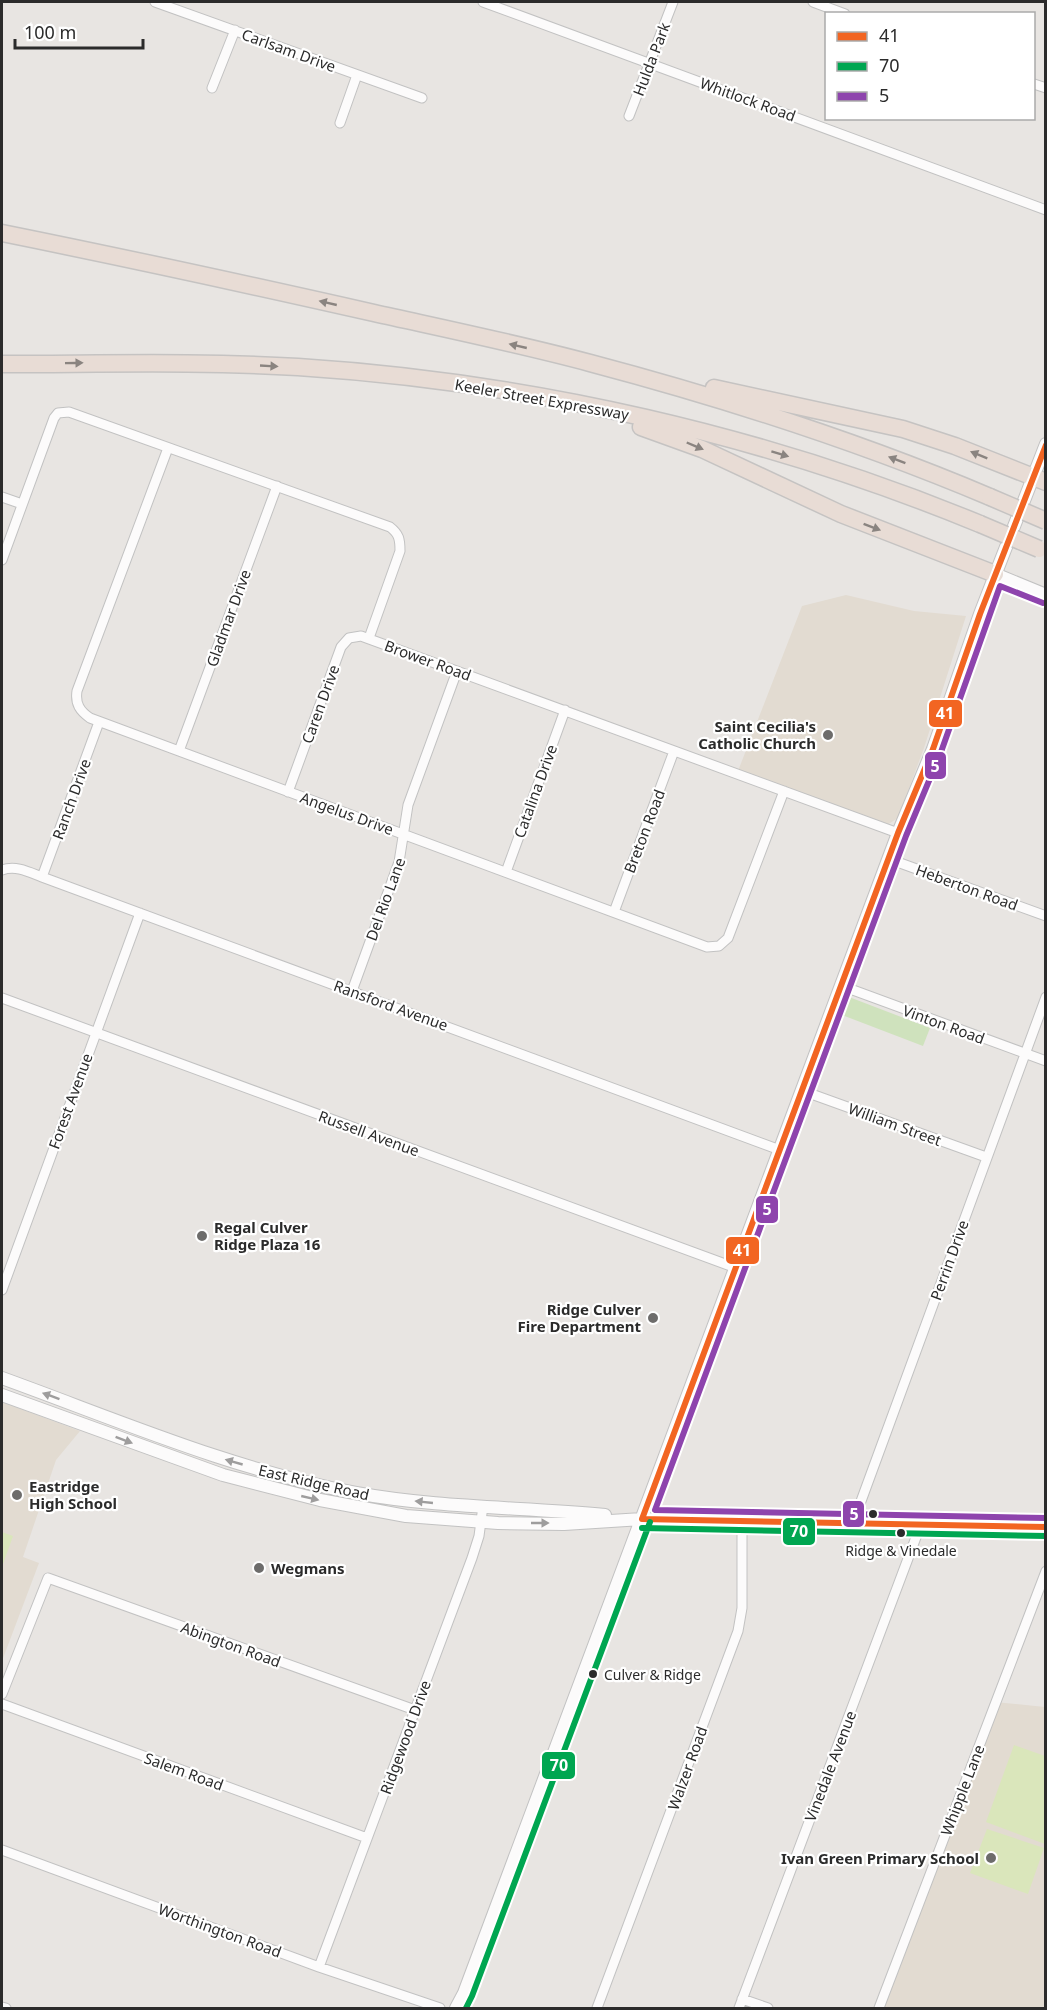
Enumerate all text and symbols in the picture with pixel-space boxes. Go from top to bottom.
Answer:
scale bar [15,12,142,50]
legend [825,12,1035,120]
street label: Hulda Park [628,19,674,99]
text: 100 m [24,20,76,44]
text: 41 [879,23,900,47]
street label: Carlsam Drive [239,24,339,76]
text: 70 [879,53,900,77]
street label: Whitlock Road [697,72,799,126]
text: 5 [879,83,889,107]
one-way arrow [319,297,337,307]
one-way arrow [509,340,527,350]
one-way arrow [65,358,84,368]
one-way arrow [260,361,279,370]
street label: Keeler Street Expressway [453,374,631,424]
one-way arrow [686,441,704,451]
one-way arrow [771,450,789,459]
one-way arrow [969,450,987,460]
one-way arrow [887,455,905,465]
one-way arrow [864,522,882,532]
street label: Gladmar Drive [201,567,255,669]
street label: Brower Road [382,635,474,685]
street label: Caren Drive [296,662,344,746]
line badge: 41 [928,699,963,728]
text: 41 [936,702,954,724]
place label: Saint Cecilia's Catholic Church [698,716,816,753]
marker: Saint Cecilia's Catholic Church [821,728,835,742]
street label: Catalina Drive [509,741,561,841]
line badge: 5 [924,751,947,780]
text: 5 [930,755,940,777]
street label: Ranch Drive [47,756,95,842]
street label: Breton Road [619,786,669,876]
street label: Angelus Drive [298,787,396,839]
street label: Del Rio Lane [361,855,409,943]
street label: Heberton Road [913,859,1021,915]
street label: Ransford Avenue [331,975,451,1035]
street label: Vinton Road [900,1000,988,1048]
street label: Forest Avenue [43,1050,97,1152]
street label: William Street [846,1098,945,1150]
street label: Russell Avenue [316,1106,422,1160]
line badge: 5 [755,1195,779,1224]
text: 5 [762,1198,772,1220]
place label: Regal Culver Ridge Plaza 16 [214,1217,321,1254]
street label: Perrin Drive [925,1217,973,1303]
marker: Regal Culver Ridge Plaza 16 [195,1229,209,1243]
line badge: 41 [725,1236,760,1265]
text: 41 [733,1239,751,1261]
place label: Ridge Culver Fire Department [518,1299,641,1336]
marker: Ridge Culver Fire Department [646,1311,660,1325]
one-way arrow [41,1391,59,1401]
one-way arrow [116,1436,134,1446]
one-way arrow [225,1457,243,1466]
street label: East Ridge Road [257,1460,371,1504]
place label: Eastridge High School [29,1476,117,1513]
marker: Eastridge High School [10,1488,24,1502]
one-way arrow [301,1494,320,1503]
one-way arrow [415,1497,434,1507]
line badge: 5 [842,1500,865,1528]
text: 5 [849,1503,859,1525]
unlabelled marker [867,1508,879,1520]
line badge: 70 [782,1517,816,1546]
one-way arrow [530,1518,549,1528]
text: 70 [790,1520,808,1542]
marker: Ridge & Vinedale [895,1527,907,1539]
place label: Ridge & Vinedale [845,1541,957,1560]
place label: Wegmans [271,1558,345,1578]
marker: Wegmans [252,1561,266,1575]
street label: Abington Road [178,1617,284,1671]
place label: Culver & Ridge [604,1665,701,1684]
marker: Culver & Ridge [587,1668,599,1680]
street label: Ridgewood Drive [375,1677,435,1797]
street label: Vinedale Avenue [800,1708,860,1824]
street label: Walzer Road [663,1723,711,1813]
street label: Whipple Lane [936,1742,988,1838]
street label: Salem Road [142,1747,226,1795]
line badge: 70 [541,1751,576,1780]
text: 70 [550,1754,568,1776]
place label: Ivan Green Primary School [781,1848,979,1868]
marker: Ivan Green Primary School [984,1851,998,1865]
street label: Worthington Road [156,1898,284,1962]

